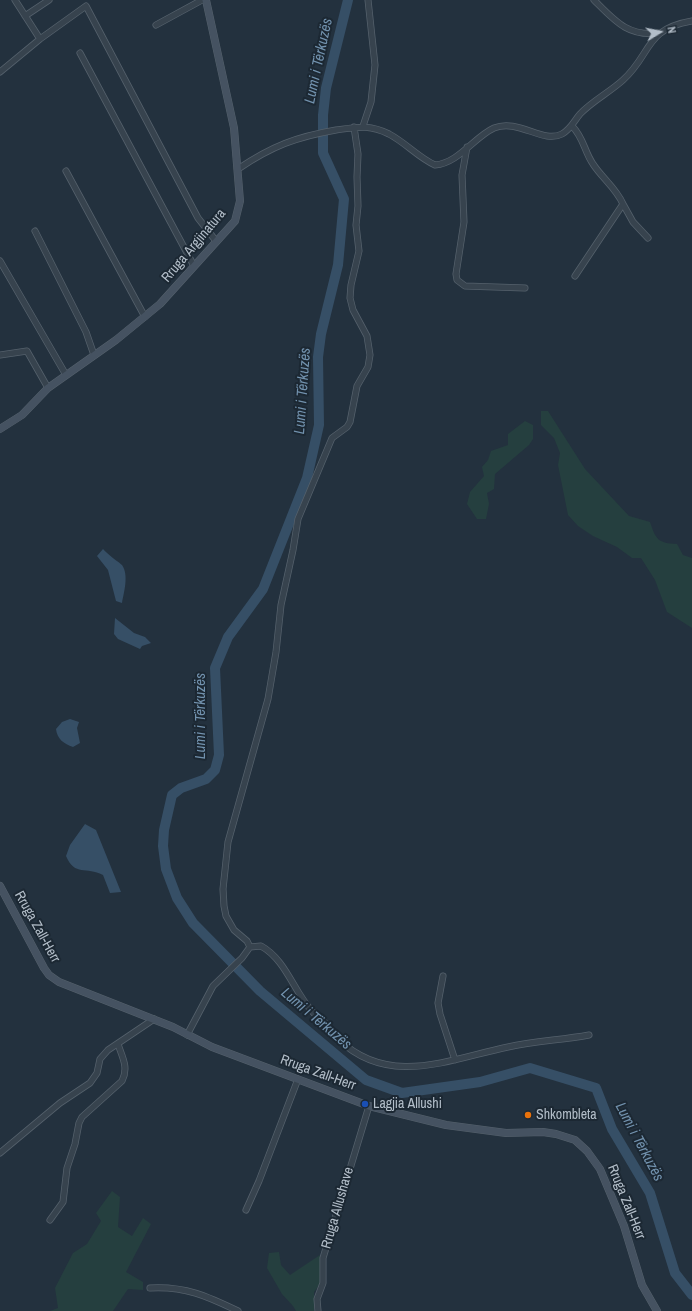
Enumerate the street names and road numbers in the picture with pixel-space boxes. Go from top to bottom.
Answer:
street label: Rruga Argjinatura [158,206,230,286]
street label: Rruga Zall-Herr [10,888,64,966]
street label: Rruga Zall-Herr [278,1052,358,1094]
street label: Rruga Zall-Herr [603,1162,649,1242]
street label: Rruga Allushave [318,1165,358,1251]

